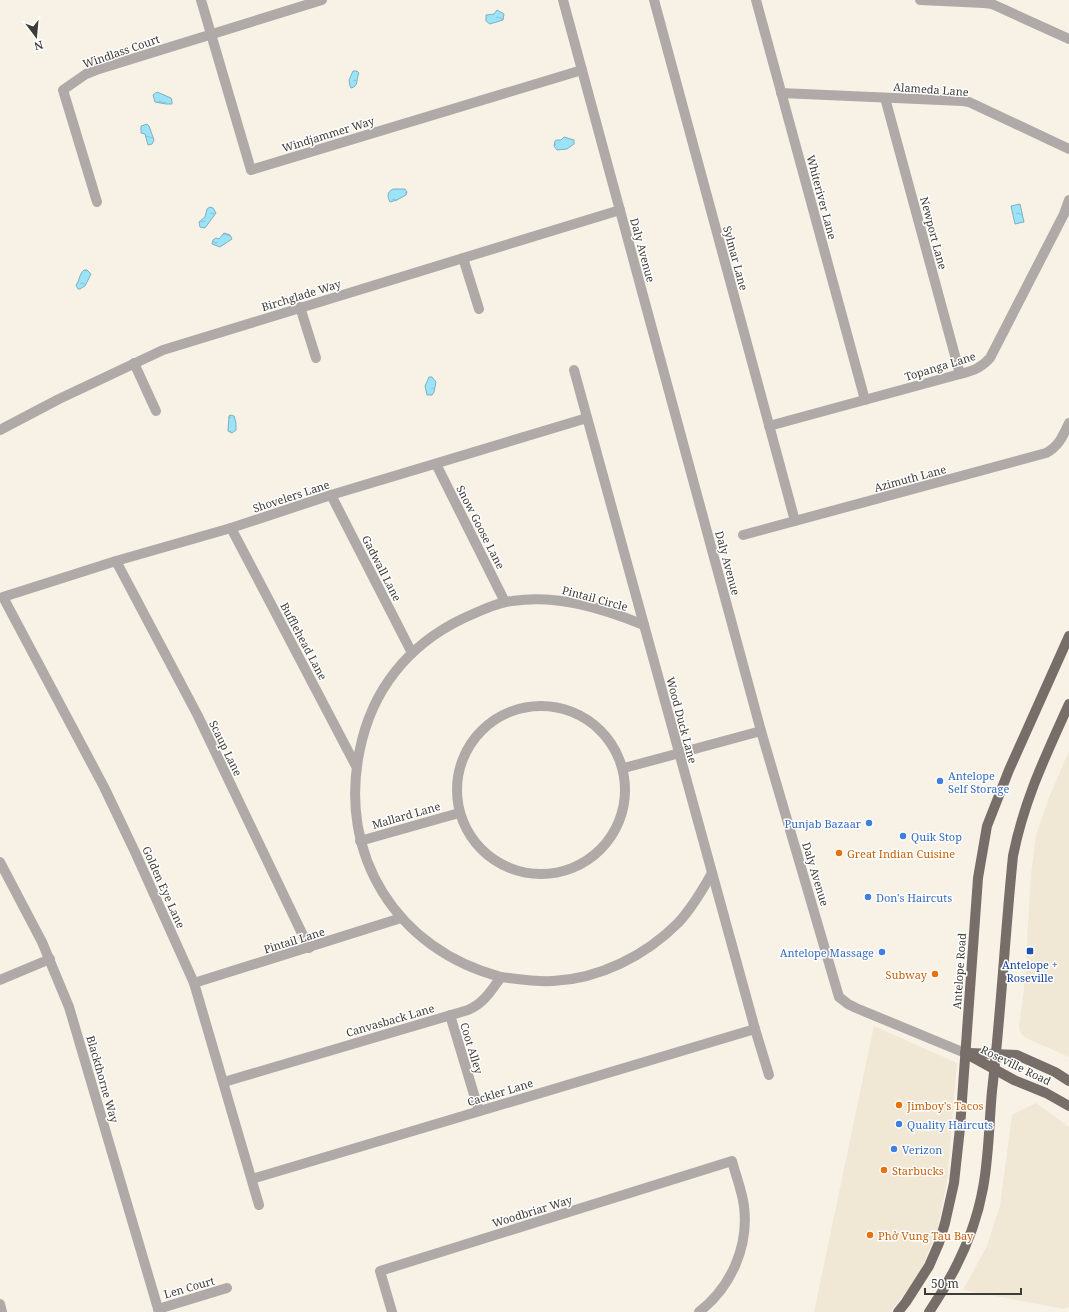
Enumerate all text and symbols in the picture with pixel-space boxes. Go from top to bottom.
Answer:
north arrow [16,16,56,56]
street label: Windlass Court [81,31,162,71]
text: N [32,38,45,55]
street label: Alameda Lane [893,79,969,99]
street label: Windjammer Way [280,113,377,155]
street label: Whiteriver Lane [804,153,841,241]
street label: Newport Lane [917,195,951,271]
street label: Daly Avenue [627,216,659,284]
street label: Sylmar Lane [720,224,752,292]
street label: Birchglade Way [259,276,343,314]
street label: Topanga Lane [903,348,977,384]
street label: Azimuth Lane [872,461,948,495]
street label: Shovelers Lane [251,476,331,515]
street label: Snow Goose Lane [453,483,509,572]
street label: Daly Avenue [712,529,744,597]
street label: Gadwall Lane [359,532,405,604]
street label: Pintail Circle [561,582,630,614]
street label: Bufflehead Lane [277,600,331,682]
street label: Wood Duck Lane [663,675,701,765]
street label: Scaup Lane [206,718,246,778]
place label: Antelope Self Storage [948,768,1009,796]
marker: Antelope Self Storage [935,776,945,786]
street label: Mallard Lane [370,798,442,832]
place label: Punjab Bazaar [785,816,862,831]
marker: Punjab Bazaar [864,818,874,828]
place label: Quik Stop [911,829,962,844]
marker: Quik Stop [898,831,908,841]
street label: Daly Avenue [799,840,833,908]
street label: Golden Eye Lane [139,844,189,930]
place label: Great Indian Cuisine [847,846,955,861]
marker: Great Indian Cuisine [834,848,844,858]
place label: Don's Haircuts [876,890,952,905]
marker: Don's Haircuts [863,892,873,902]
street label: Pintail Lane [262,924,326,956]
street label: Antelope Road [949,932,969,1010]
place label: Antelope Massage [780,945,874,960]
marker: Antelope + Roseville [1025,946,1035,956]
marker: Antelope Massage [877,947,887,957]
place label: Antelope + Roseville [1002,957,1058,985]
place label: Subway [886,967,928,982]
marker: Subway [930,969,940,979]
street label: Canvasback Lane [344,1000,436,1040]
street label: Coot Alley [457,1021,487,1076]
street label: Blackthorne Way [83,1034,123,1125]
street label: Roseville Road [978,1042,1054,1089]
street label: Cackler Lane [465,1075,535,1109]
place label: Jimboy's Tacos [906,1098,984,1113]
marker: Jimboy's Tacos [894,1100,904,1110]
place label: Quality Haircuts [907,1117,993,1132]
marker: Quality Haircuts [894,1119,904,1129]
place label: Verizon [902,1142,942,1157]
marker: Verizon [889,1144,899,1154]
place label: Starbucks [892,1163,944,1178]
marker: Starbucks [879,1165,889,1175]
street label: Woodbriar Way [490,1191,575,1230]
place label: Phở Vung Tau Bay [878,1228,974,1243]
marker: Phở Vung Tau Bay [865,1230,875,1240]
scale bar [925,1270,1021,1296]
street label: Len Court [162,1273,216,1301]
text: 50 m [931,1275,959,1292]

